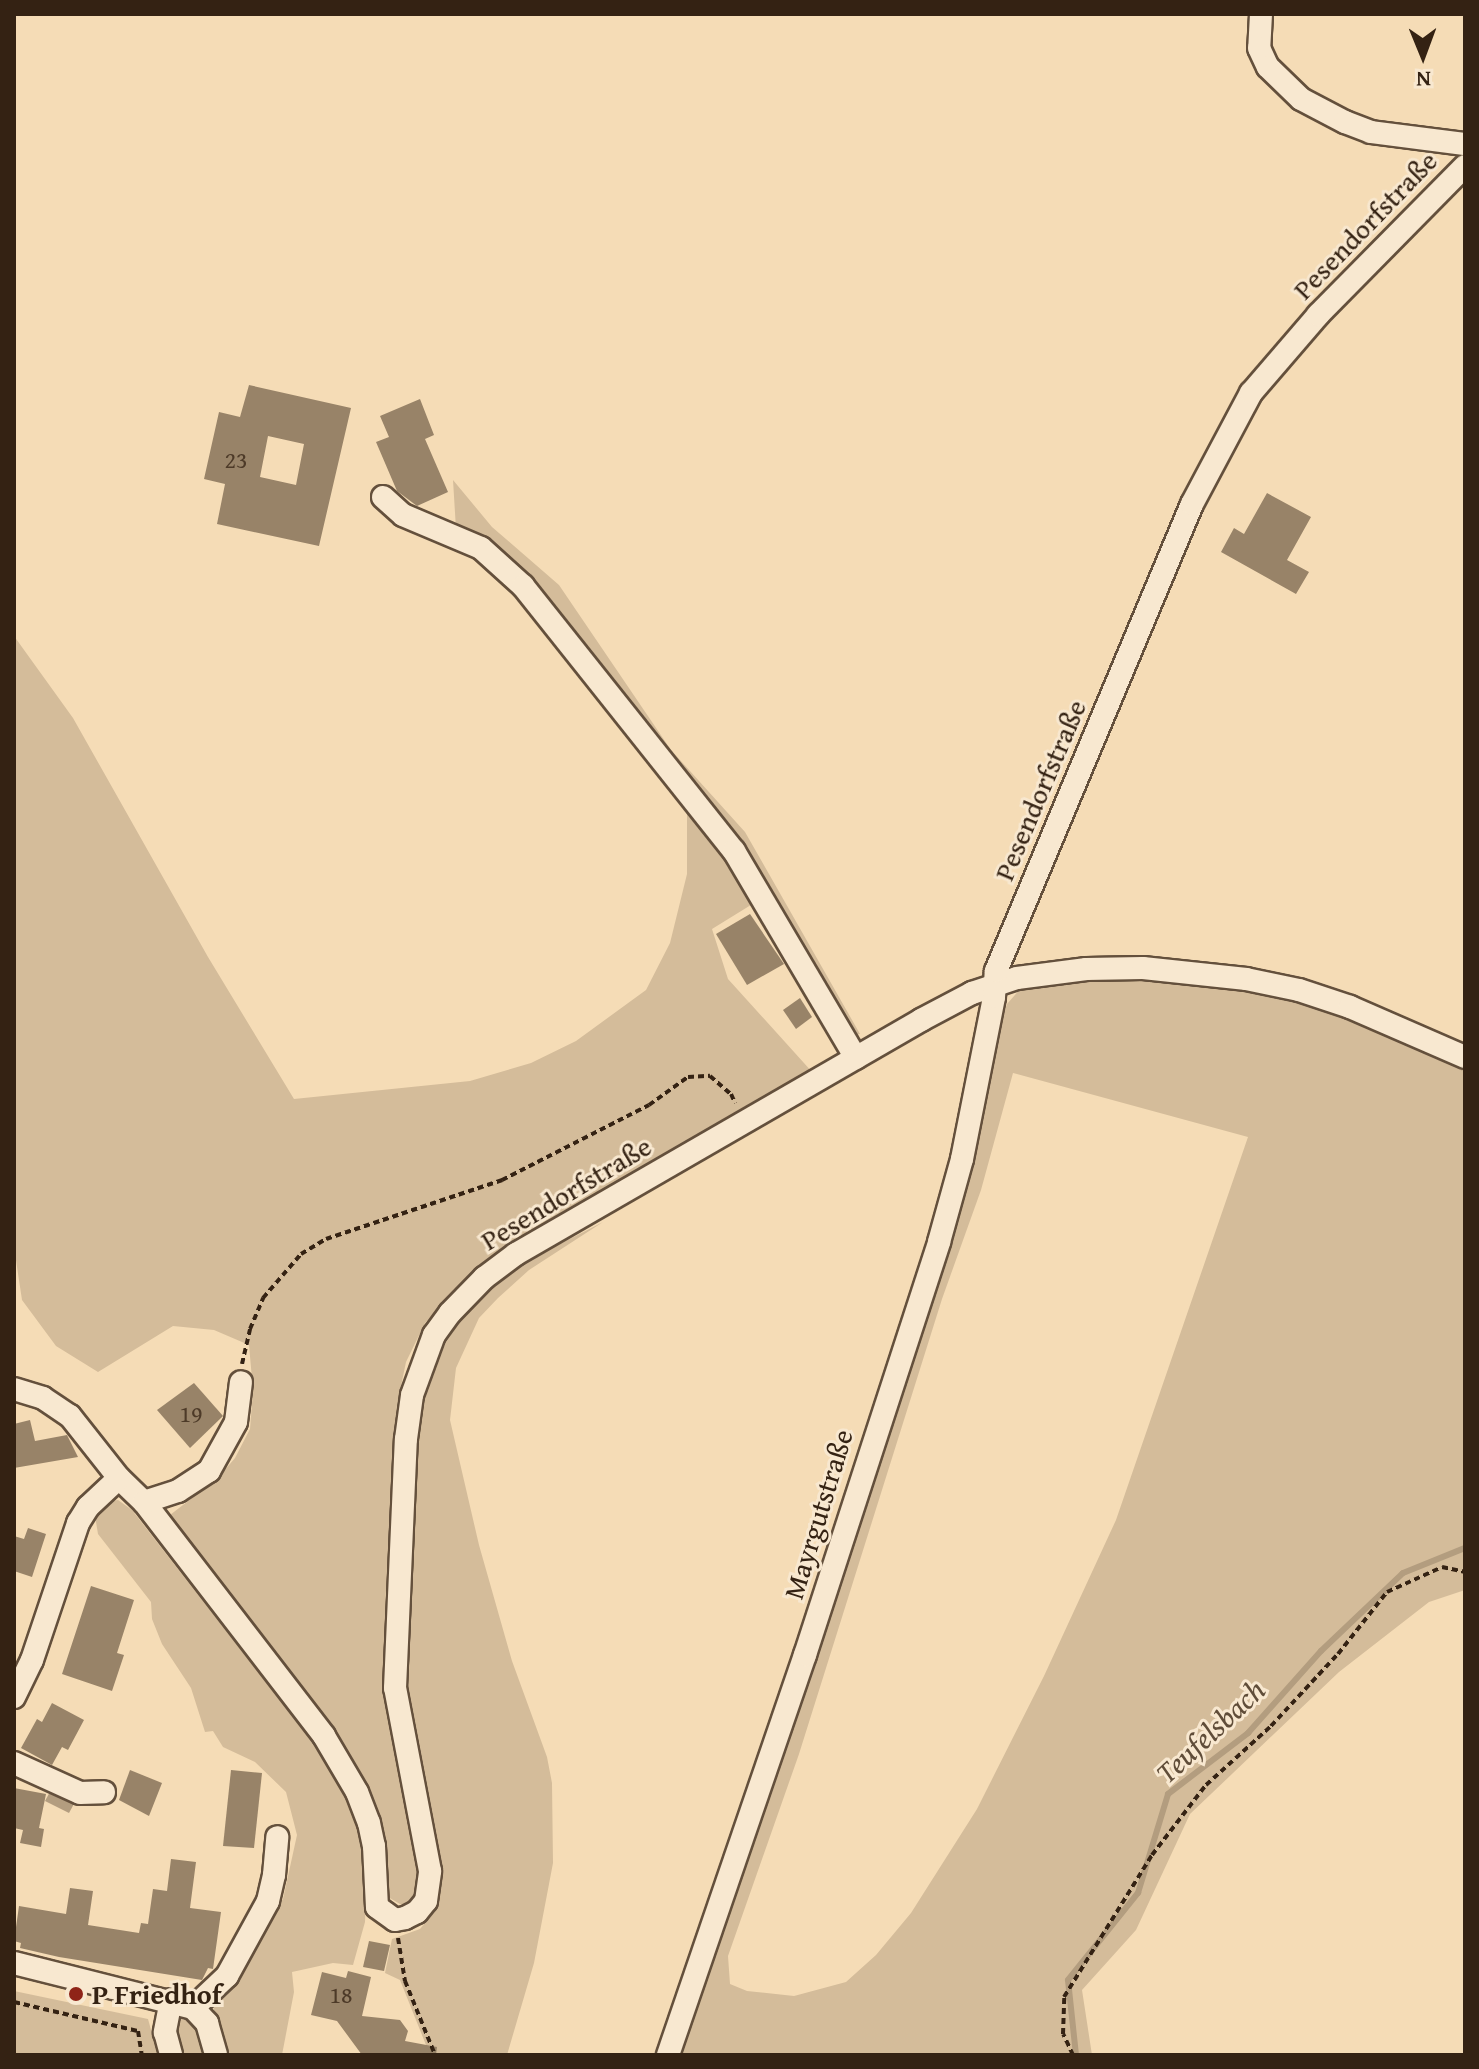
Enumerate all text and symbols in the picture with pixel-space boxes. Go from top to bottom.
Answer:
north arrow [1383,16,1463,96]
text: N [1416,64,1431,96]
street label: Pesendorfstraße [1286,144,1444,306]
house number: 23 [224,446,248,474]
street label: Pesendorfstraße [987,695,1093,885]
street label: Pesendorfstraße [475,1129,657,1257]
house number: 19 [179,1400,203,1428]
street label: Mayrgutstraße [776,1425,860,1603]
water label: Teufelsbach [1148,1671,1272,1791]
place label: P Friedhof [92,1977,222,2011]
house number: 18 [329,1981,353,2009]
marker: P Friedhof [67,1985,85,2003]

